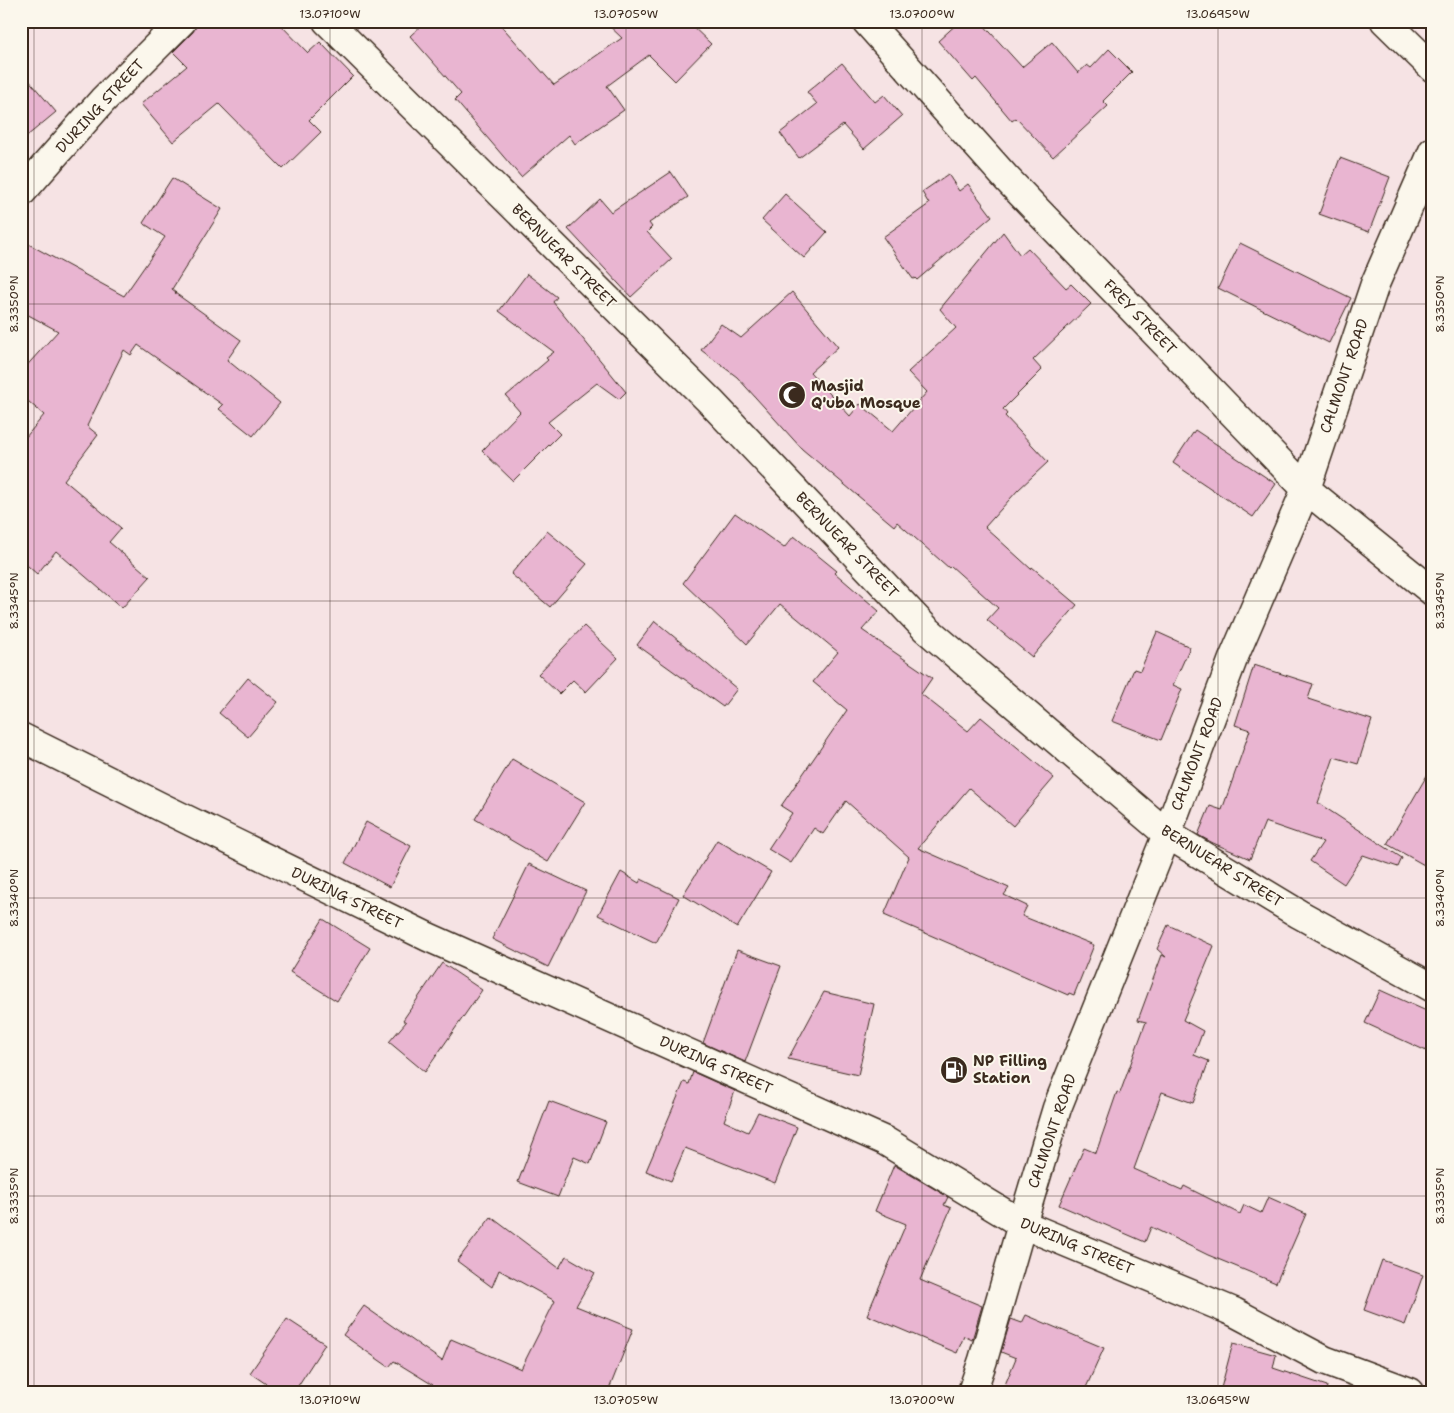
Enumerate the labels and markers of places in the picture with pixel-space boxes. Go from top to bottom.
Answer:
place label: Masjid Q'uba Mosque [811,376,921,413]
mosque icon: Masjid Q'uba Mosque [777,380,807,410]
place label: NP Filling Station [973,1051,1047,1088]
fuel station icon: NP Filling Station [939,1055,969,1085]

